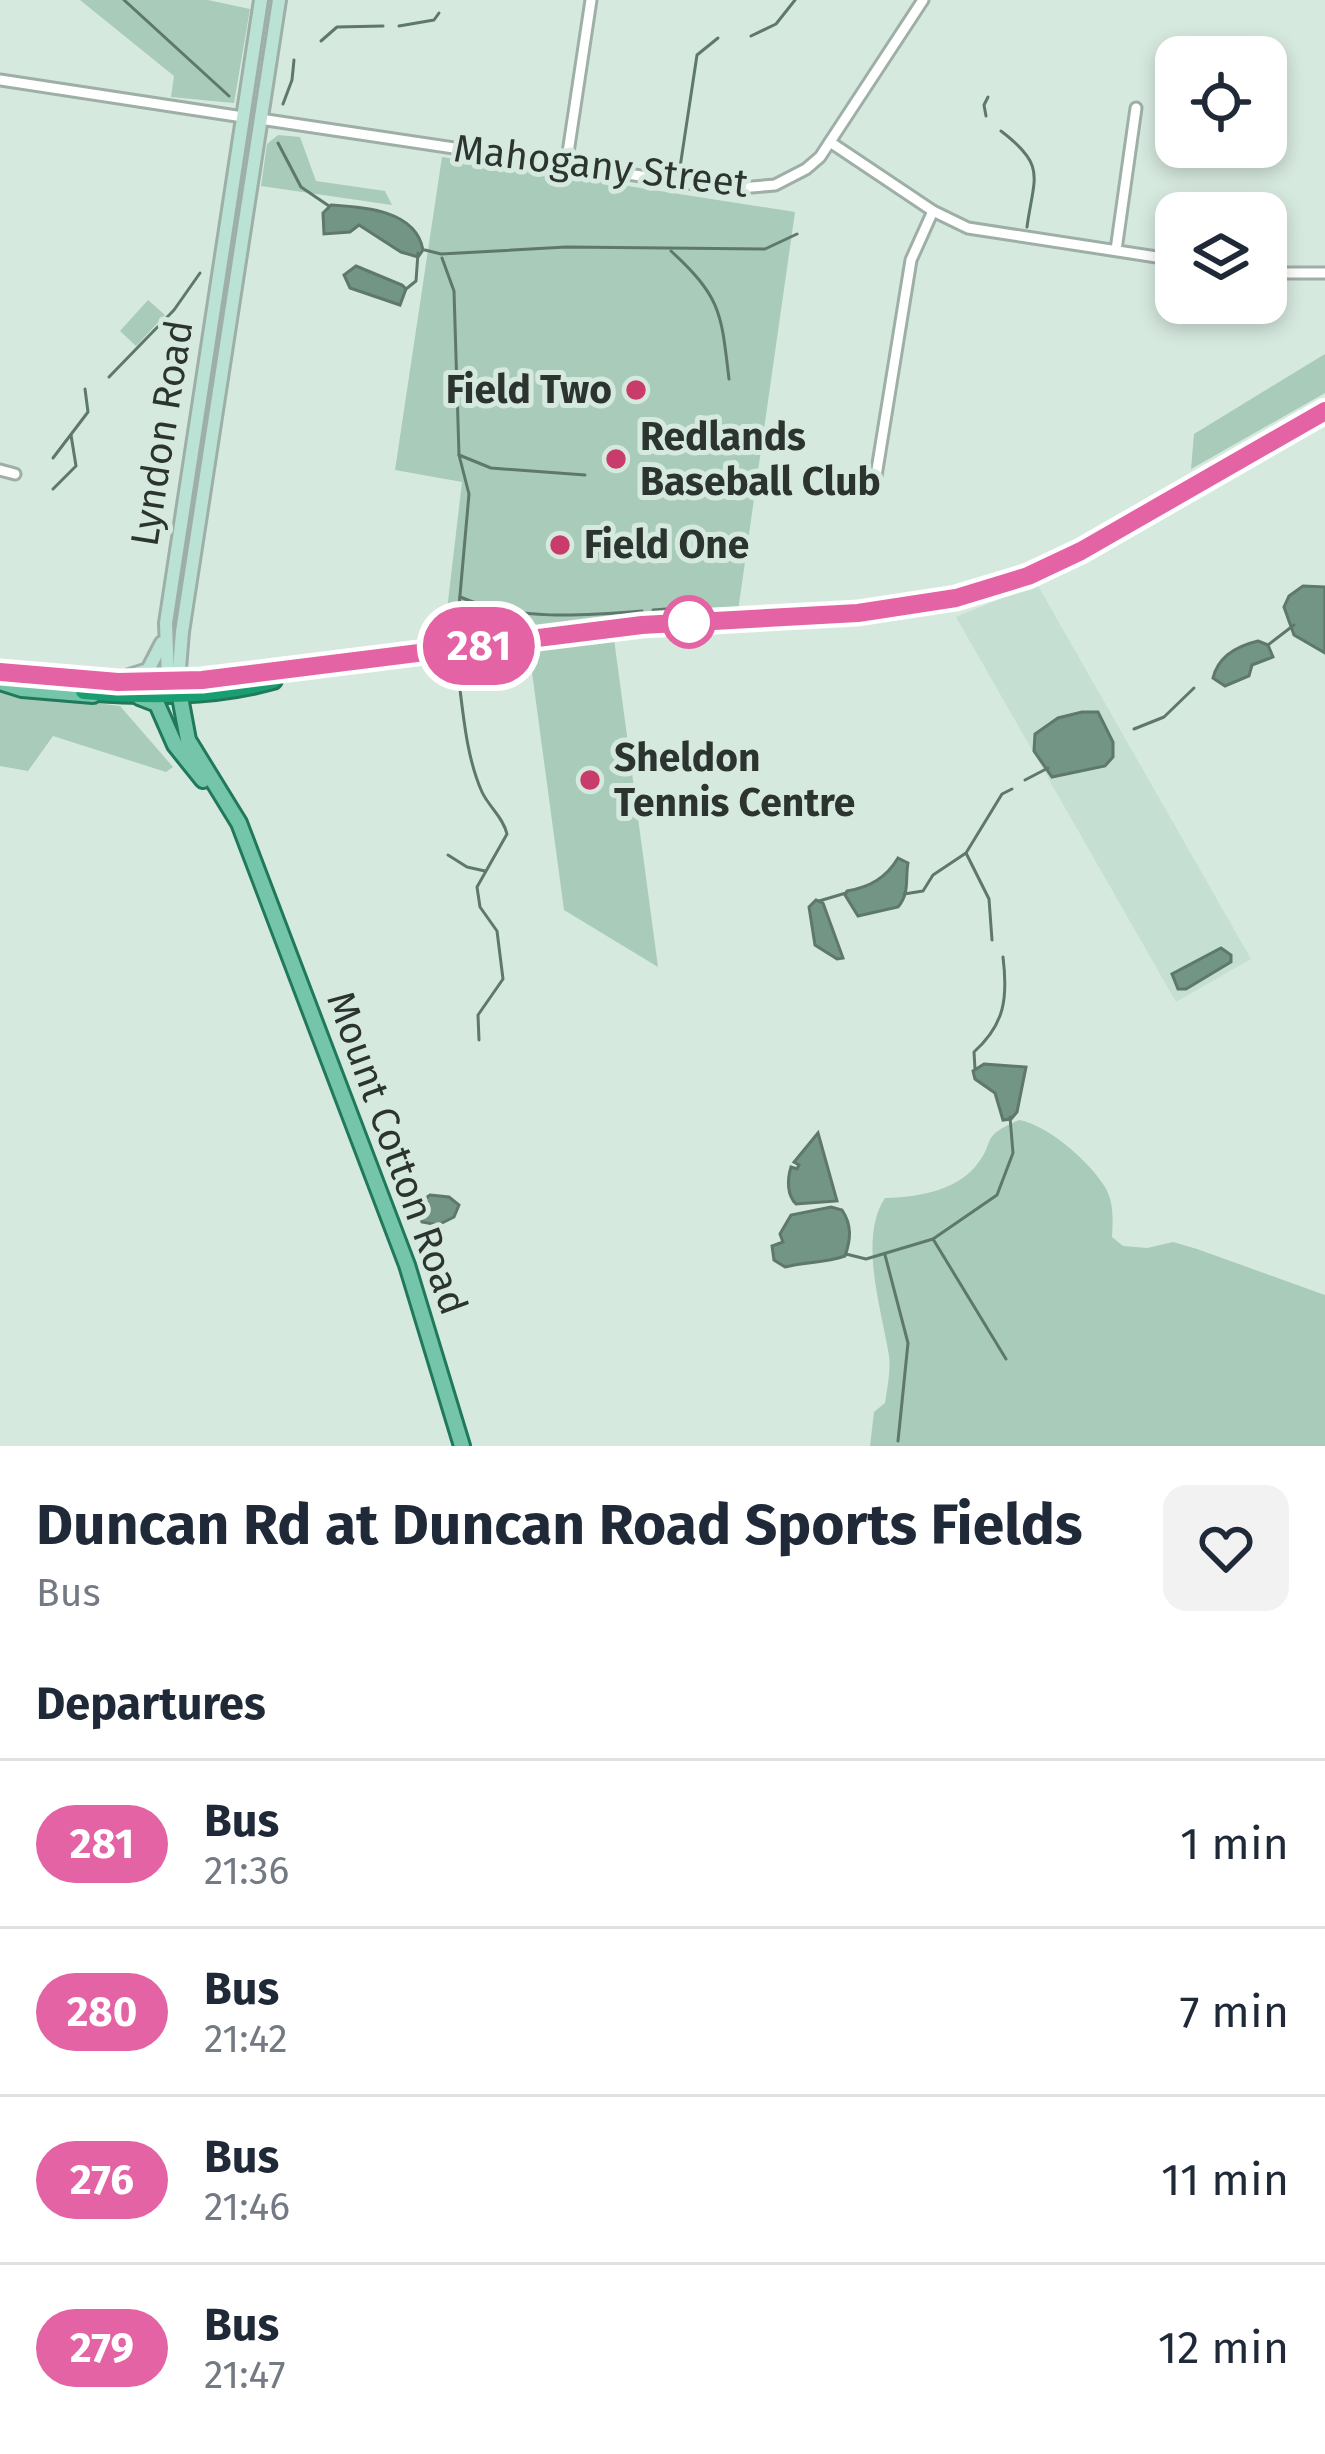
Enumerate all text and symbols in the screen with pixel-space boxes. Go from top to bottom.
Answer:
map controls [1155,36,1287,324]
button: locate [1155,36,1287,168]
street label: Mahogany Street [451,125,752,207]
button: layers [1155,192,1287,324]
street label: Lyndon Road [121,317,203,549]
place label: Field Two [446,367,612,413]
marker: Field Two [623,377,649,403]
place label: Redlands Baseball Club [640,414,881,505]
marker: Redlands Baseball Club [603,446,629,472]
place label: Field One [584,522,749,568]
marker: Field One [547,532,573,558]
unlabelled marker [664,597,714,647]
line badge: 281 [410,607,548,685]
text: 281 [447,621,511,671]
place label: Sheldon Tennis Centre [614,735,855,826]
marker: Sheldon Tennis Centre [577,767,603,793]
street label: Mount Cotton Road [317,985,477,1321]
button: heart [1163,1485,1289,1611]
text: Duncan Rd at Duncan Road Sports Fields [36,1491,1083,1559]
text: Bus [36,1570,101,1616]
text: Departures [36,1677,266,1731]
text: Bus [204,1794,279,1848]
text: 1 min [1180,1817,1289,1871]
text: 281 [70,1819,134,1869]
text: 21:36 [204,1848,289,1894]
text: Bus [204,1962,279,2016]
text: 7 min [1179,1985,1289,2039]
text: 280 [67,1987,137,2037]
text: 21:42 [204,2016,288,2062]
text: Bus [204,2130,279,2184]
text: 11 min [1161,2153,1289,2207]
text: 276 [70,2155,134,2205]
text: 21:46 [204,2184,290,2230]
text: Bus [204,2298,279,2352]
text: 12 min [1158,2321,1289,2375]
text: 279 [70,2323,134,2373]
text: 21:47 [204,2352,286,2398]

